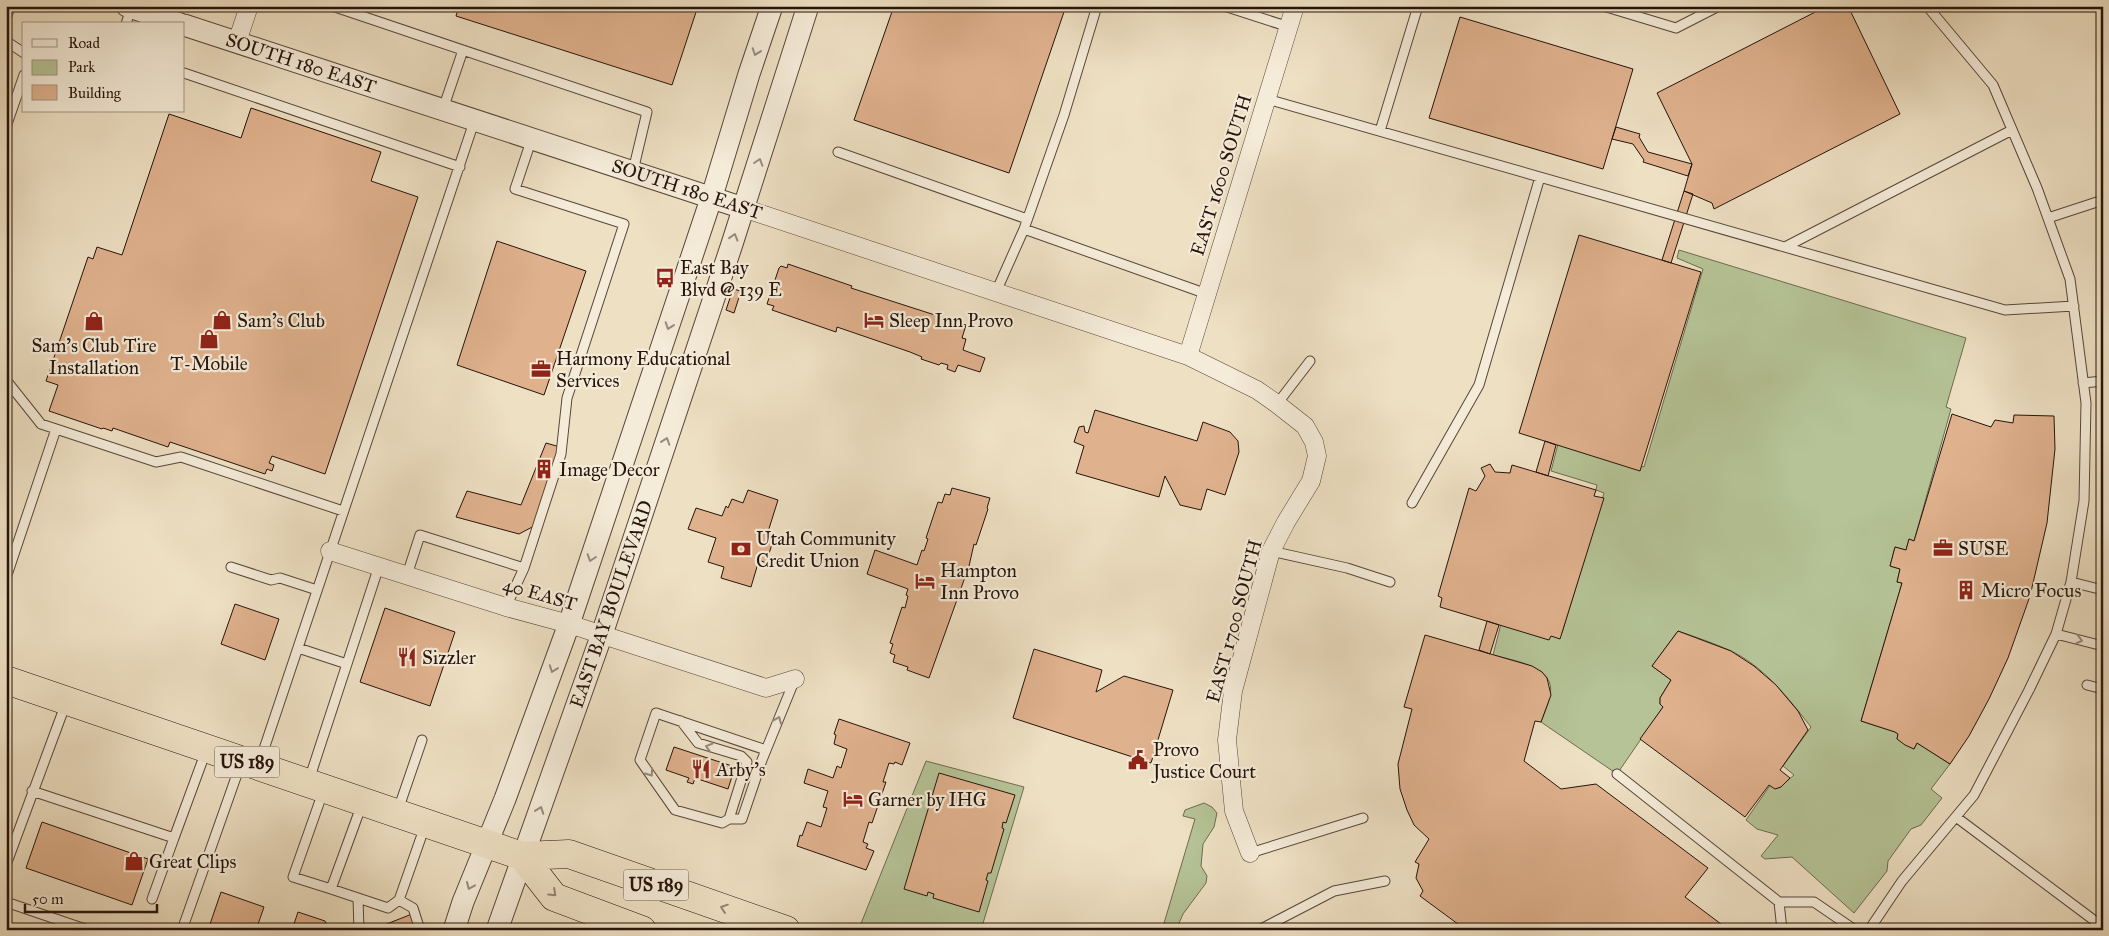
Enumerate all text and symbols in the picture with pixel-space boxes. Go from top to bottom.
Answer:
legend [22,22,185,112]
street label: SOUTH 180 EAST [223,28,379,98]
text: Road [68,34,100,52]
one-way arrow [752,48,762,56]
text: Park [68,58,95,76]
text: Building [68,84,122,102]
street label: EAST 1600 SOUTH [1186,92,1256,258]
street label: SOUTH 180 EAST [609,154,765,224]
one-way arrow [753,158,763,166]
one-way arrow [729,234,739,242]
place label: East Bay Blvd @ 139 E [680,256,782,301]
bus stop icon: East Bay Blvd @ 139 E [654,267,676,289]
shop icon: Sam's Club [211,309,233,331]
place label: Sam's Club [237,309,325,332]
hotel icon: Sleep Inn Provo [863,309,885,331]
place label: Sleep Inn Provo [889,309,1014,332]
shop icon: Sam's Club Tire Installation [83,310,105,332]
one-way arrow [665,321,675,329]
shop icon: T-Mobile [198,328,220,350]
place label: Sam's Club Tire Installation [31,334,157,379]
place label: Harmony Educational Services [556,347,731,392]
place label: T-Mobile [170,352,248,375]
office icon: Harmony Educational Services [530,358,552,380]
one-way arrow [660,438,670,446]
building icon: Image Decor [533,458,555,480]
place label: Image Decor [559,458,661,482]
street label: EAST BAY BOULEVARD [565,497,657,711]
place label: Utah Community Credit Union [756,527,897,572]
street label: EAST 1700 SOUTH [1201,537,1267,705]
office icon: SUSE [1932,537,1954,559]
place label: SUSE [1958,537,2009,560]
bank icon: Utah Community Credit Union [730,538,752,560]
one-way arrow [587,554,597,562]
place label: Hampton Inn Provo [940,559,1019,604]
hotel icon: Hampton Inn Provo [914,570,936,592]
street label: 40 EAST [500,572,580,616]
building icon: Micro Focus [1955,579,1977,601]
place label: Micro Focus [1981,579,2081,602]
one-way arrow [2075,635,2083,645]
restaurant icon: Sizzler [396,646,418,668]
place label: Sizzler [422,646,477,669]
one-way arrow [549,665,559,673]
one-way arrow [772,716,782,725]
place label: Provo Justice Court [1151,738,1256,784]
one-way arrow [706,742,714,752]
road number: US 189 [214,746,280,778]
public building icon: Provo Justice Court [1127,749,1149,771]
restaurant icon: Arby's [690,758,712,780]
place label: Arby's [715,758,766,781]
one-way arrow [644,768,653,777]
hotel icon: Garner by IHG [842,788,864,810]
place label: Garner by IHG [868,788,987,811]
one-way arrow [534,807,544,815]
shop icon: Great Clips [123,850,145,872]
place label: Great Clips [149,850,236,873]
road number: US 189 [624,870,688,900]
scale bar [25,881,158,913]
one-way arrow [466,881,476,890]
one-way arrow [547,888,556,897]
text: 50 m [32,890,64,908]
one-way arrow [720,904,729,914]

